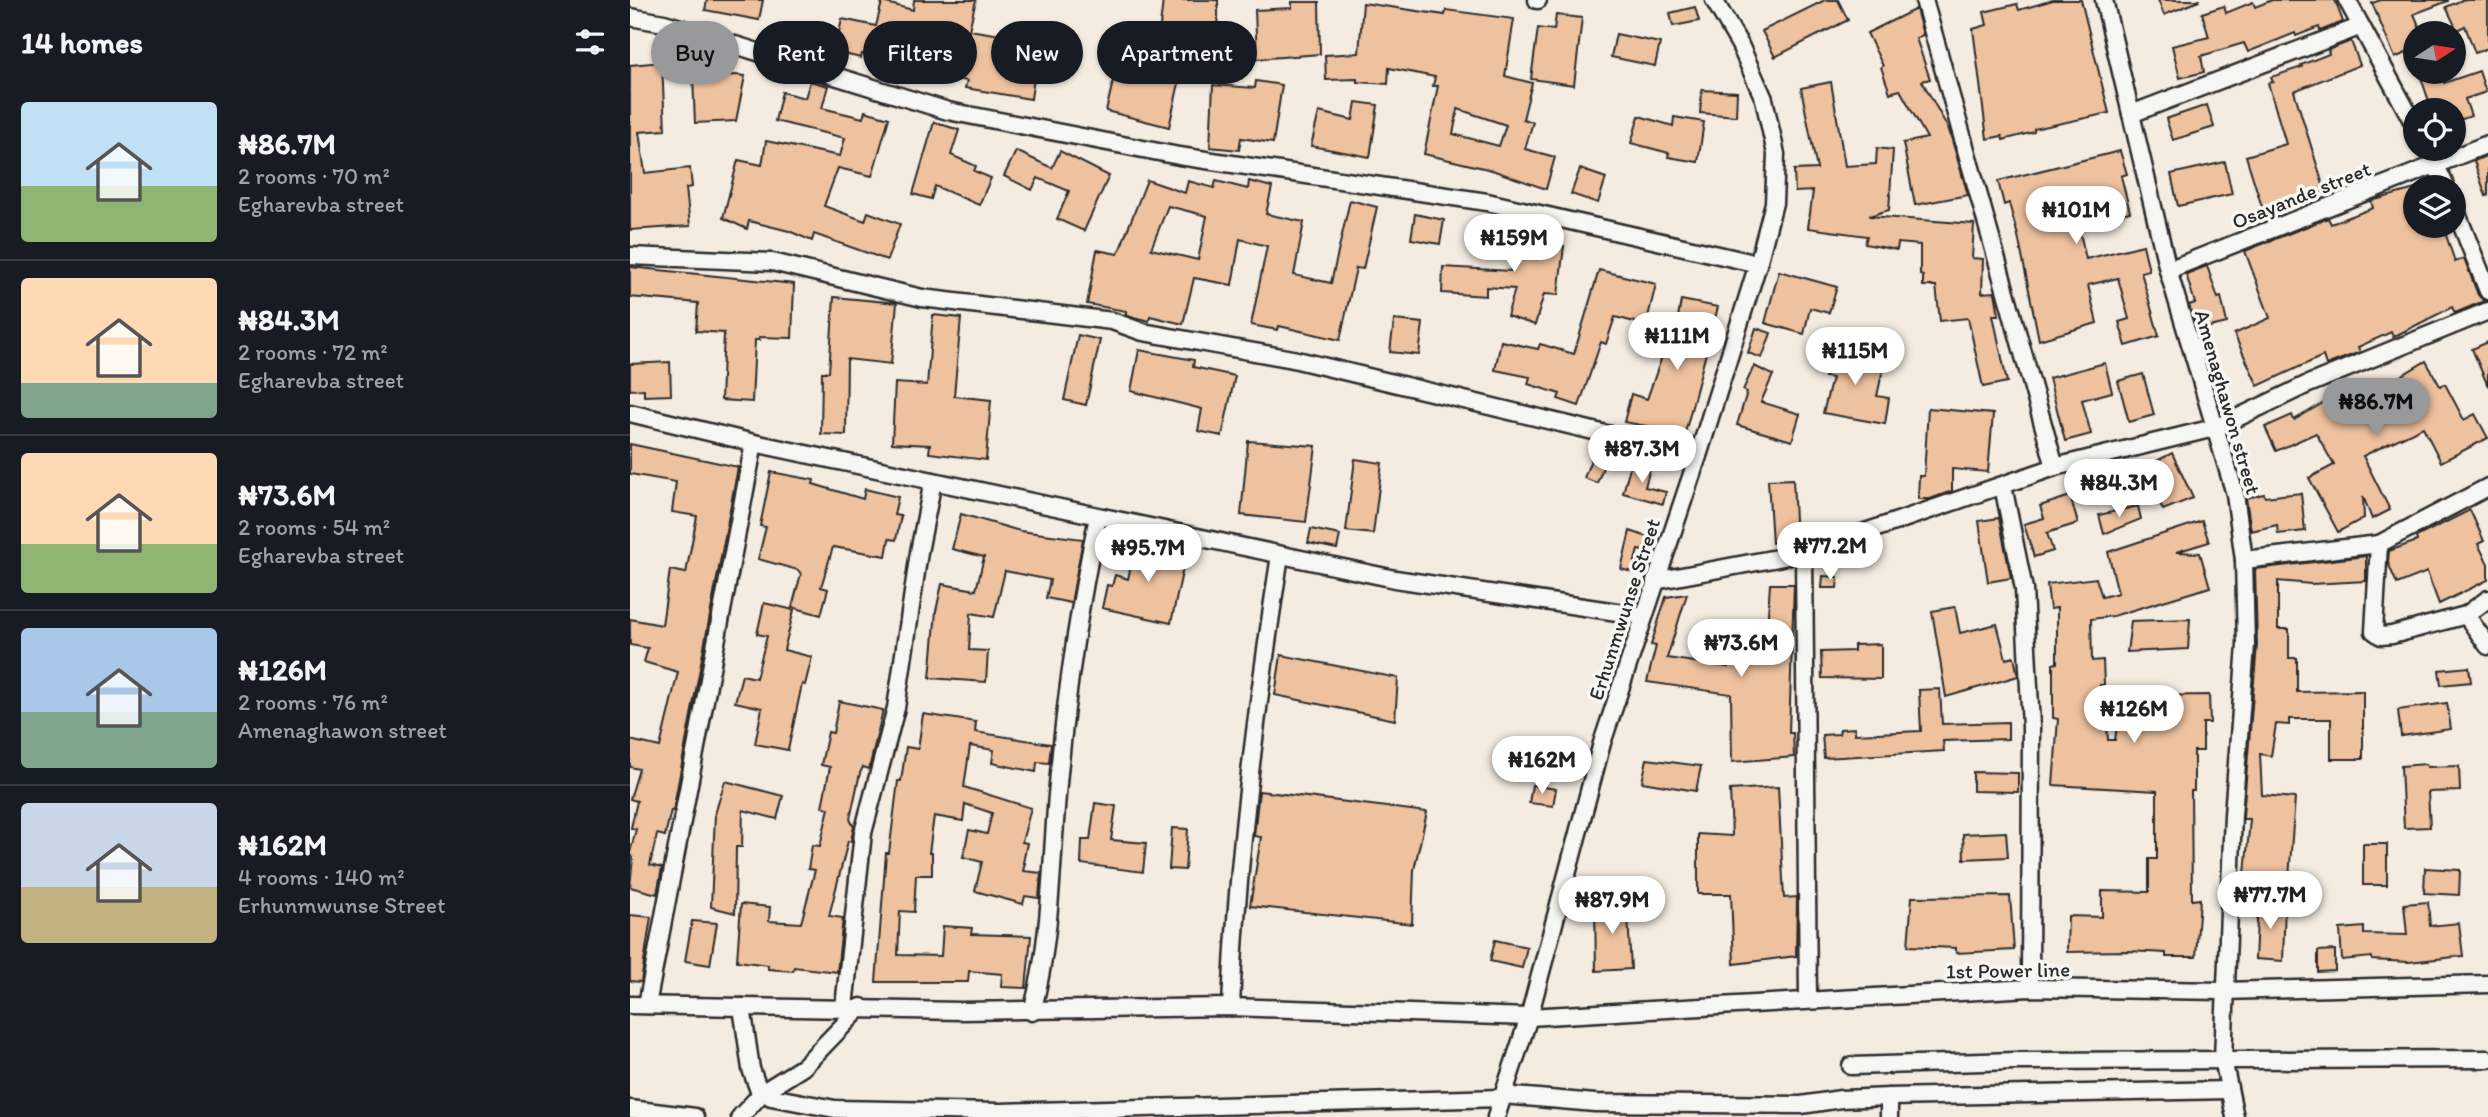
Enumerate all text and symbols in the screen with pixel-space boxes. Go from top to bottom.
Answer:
chip: Buy [651,21,739,84]
chip: Rent [753,21,849,84]
chip: Filters [863,21,977,84]
chip: New [991,21,1083,84]
chip: Apartment [1097,21,1257,84]
north arrow [2403,21,2466,84]
map controls [2403,21,2466,238]
icon: filters [571,23,609,61]
text: 14 homes [21,24,143,61]
button: locate [2403,98,2466,161]
text: ₦86.7M [238,125,336,162]
icon: home [77,130,161,214]
street label: Osayande street [2228,156,2374,234]
text: 2 rooms · 70 m² [238,162,390,190]
button: layers [2403,175,2466,238]
pin: ₦101M [2027,187,2125,246]
text: Egharevba street [238,190,404,218]
text: ₦101M [2042,195,2110,223]
pin: ₦159M [1465,215,1563,274]
text: ₦159M [1480,223,1548,251]
text: ₦84.3M [238,301,340,338]
icon: home [77,306,161,390]
street label: Amenaghawon street [2190,307,2266,497]
pin: ₦111M [1628,312,1726,372]
text: ₦111M [1644,321,1710,349]
pin: ₦115M [1806,328,1904,387]
text: ₦115M [1822,336,1888,364]
text: 2 rooms · 72 m² [238,338,388,366]
text: Egharevba street [238,366,404,394]
pin: ₦86.7M [2319,378,2433,438]
text: ₦86.7M [2338,387,2414,415]
pin: ₦87.3M [1585,426,1699,485]
text: ₦87.3M [1604,434,1680,462]
pin: ₦84.3M [2062,460,2176,519]
text: ₦84.3M [2080,468,2158,496]
text: ₦73.6M [238,476,336,513]
icon: home [77,481,161,565]
text: 2 rooms · 54 m² [238,513,390,541]
street label: Erhunmwunse Street [1583,515,1665,703]
pin: ₦77.2M [1773,522,1887,582]
pin: ₦95.7M [1091,524,1205,584]
text: ₦77.2M [1793,531,1867,559]
text: ₦95.7M [1111,533,1185,561]
text: Egharevba street [238,541,404,569]
pin: ₦73.6M [1684,620,1798,679]
text: ₦73.6M [1703,628,1779,656]
text: ₦126M [238,651,327,688]
icon: home [77,656,161,740]
pin: ₦126M [2085,686,2183,745]
text: 2 rooms · 76 m² [238,688,388,716]
text: ₦126M [2100,694,2168,722]
text: Amenaghawon street [238,716,447,744]
pin: ₦162M [1493,736,1591,796]
text: ₦162M [1508,745,1576,773]
text: ₦162M [238,826,327,863]
icon: home [77,831,161,915]
text: 4 rooms · 140 m² [238,863,405,891]
pin: ₦77.7M [2213,872,2327,931]
pin: ₦87.9M [1555,876,1669,936]
text: ₦77.7M [2233,880,2307,908]
text: ₦87.9M [1574,885,1650,913]
text: Erhunmwunse Street [238,891,446,919]
street label: 1st Power line [1946,956,2070,984]

